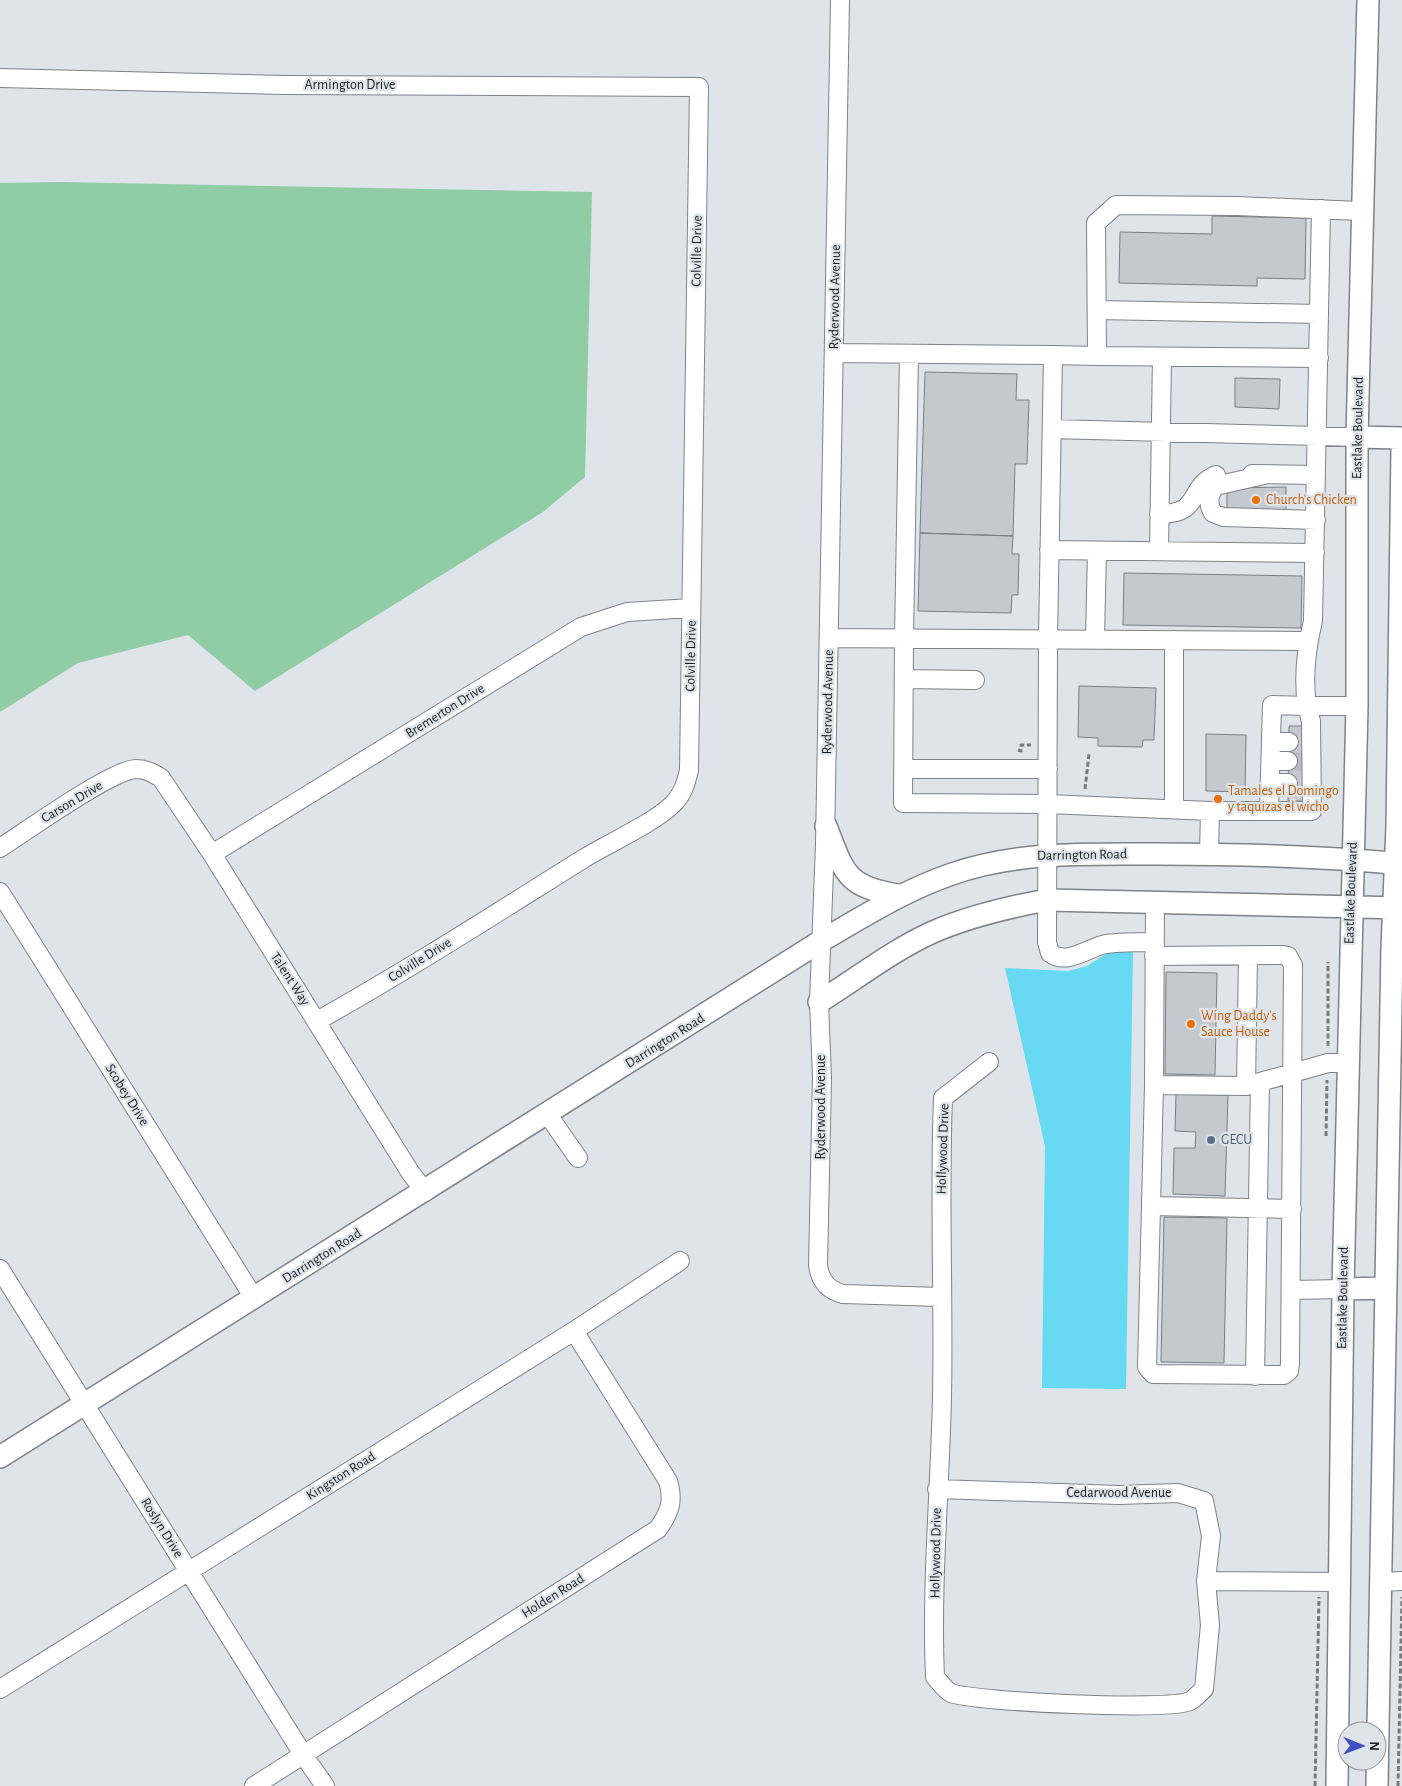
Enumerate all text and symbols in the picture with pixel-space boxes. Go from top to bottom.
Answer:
street label: Armington Drive [305,78,395,92]
street label: Colville Drive [689,215,705,287]
street label: Ryderwood Avenue [827,244,843,350]
street label: Eastlake Boulevard [1350,377,1366,479]
place label: Church's Chicken [1266,493,1357,507]
marker: Church's Chicken [1250,494,1262,506]
street label: Colville Drive [683,620,699,692]
street label: Ryderwood Avenue [820,649,836,755]
street label: Bremerton Drive [403,681,487,741]
street label: Carson Drive [39,778,105,826]
place label: Tamales el Domingo y taquizas el wicho [1227,784,1339,814]
marker: Tamales el Domingo y taquizas el wicho [1212,793,1224,805]
street label: Eastlake Boulevard [1342,842,1360,944]
street label: Darrington Road [1037,847,1127,863]
street label: Colville Drive [386,935,454,985]
street label: Talent Way [268,950,312,1008]
place label: Wing Daddy's Sauce House [1201,1009,1277,1039]
street label: Darrington Road [623,1011,707,1071]
marker: Wing Daddy's Sauce House [1185,1018,1197,1030]
street label: Ryderwood Avenue [814,1054,828,1160]
street label: Scobey Drive [103,1062,151,1128]
street label: Hollywood Drive [934,1103,952,1195]
place label: GECU [1221,1133,1252,1147]
marker: GECU [1205,1134,1217,1146]
street label: Darrington Road [280,1226,364,1286]
street label: Eastlake Boulevard [1335,1247,1351,1349]
street label: Kingston Road [304,1449,378,1503]
street label: Cedarwood Avenue [1066,1486,1172,1500]
street label: Roslyn Drive [138,1496,186,1560]
street label: Hollywood Drive [928,1508,944,1598]
street label: Holden Road [519,1571,587,1621]
north arrow [1337,1721,1387,1771]
text: N [1367,1741,1381,1751]

